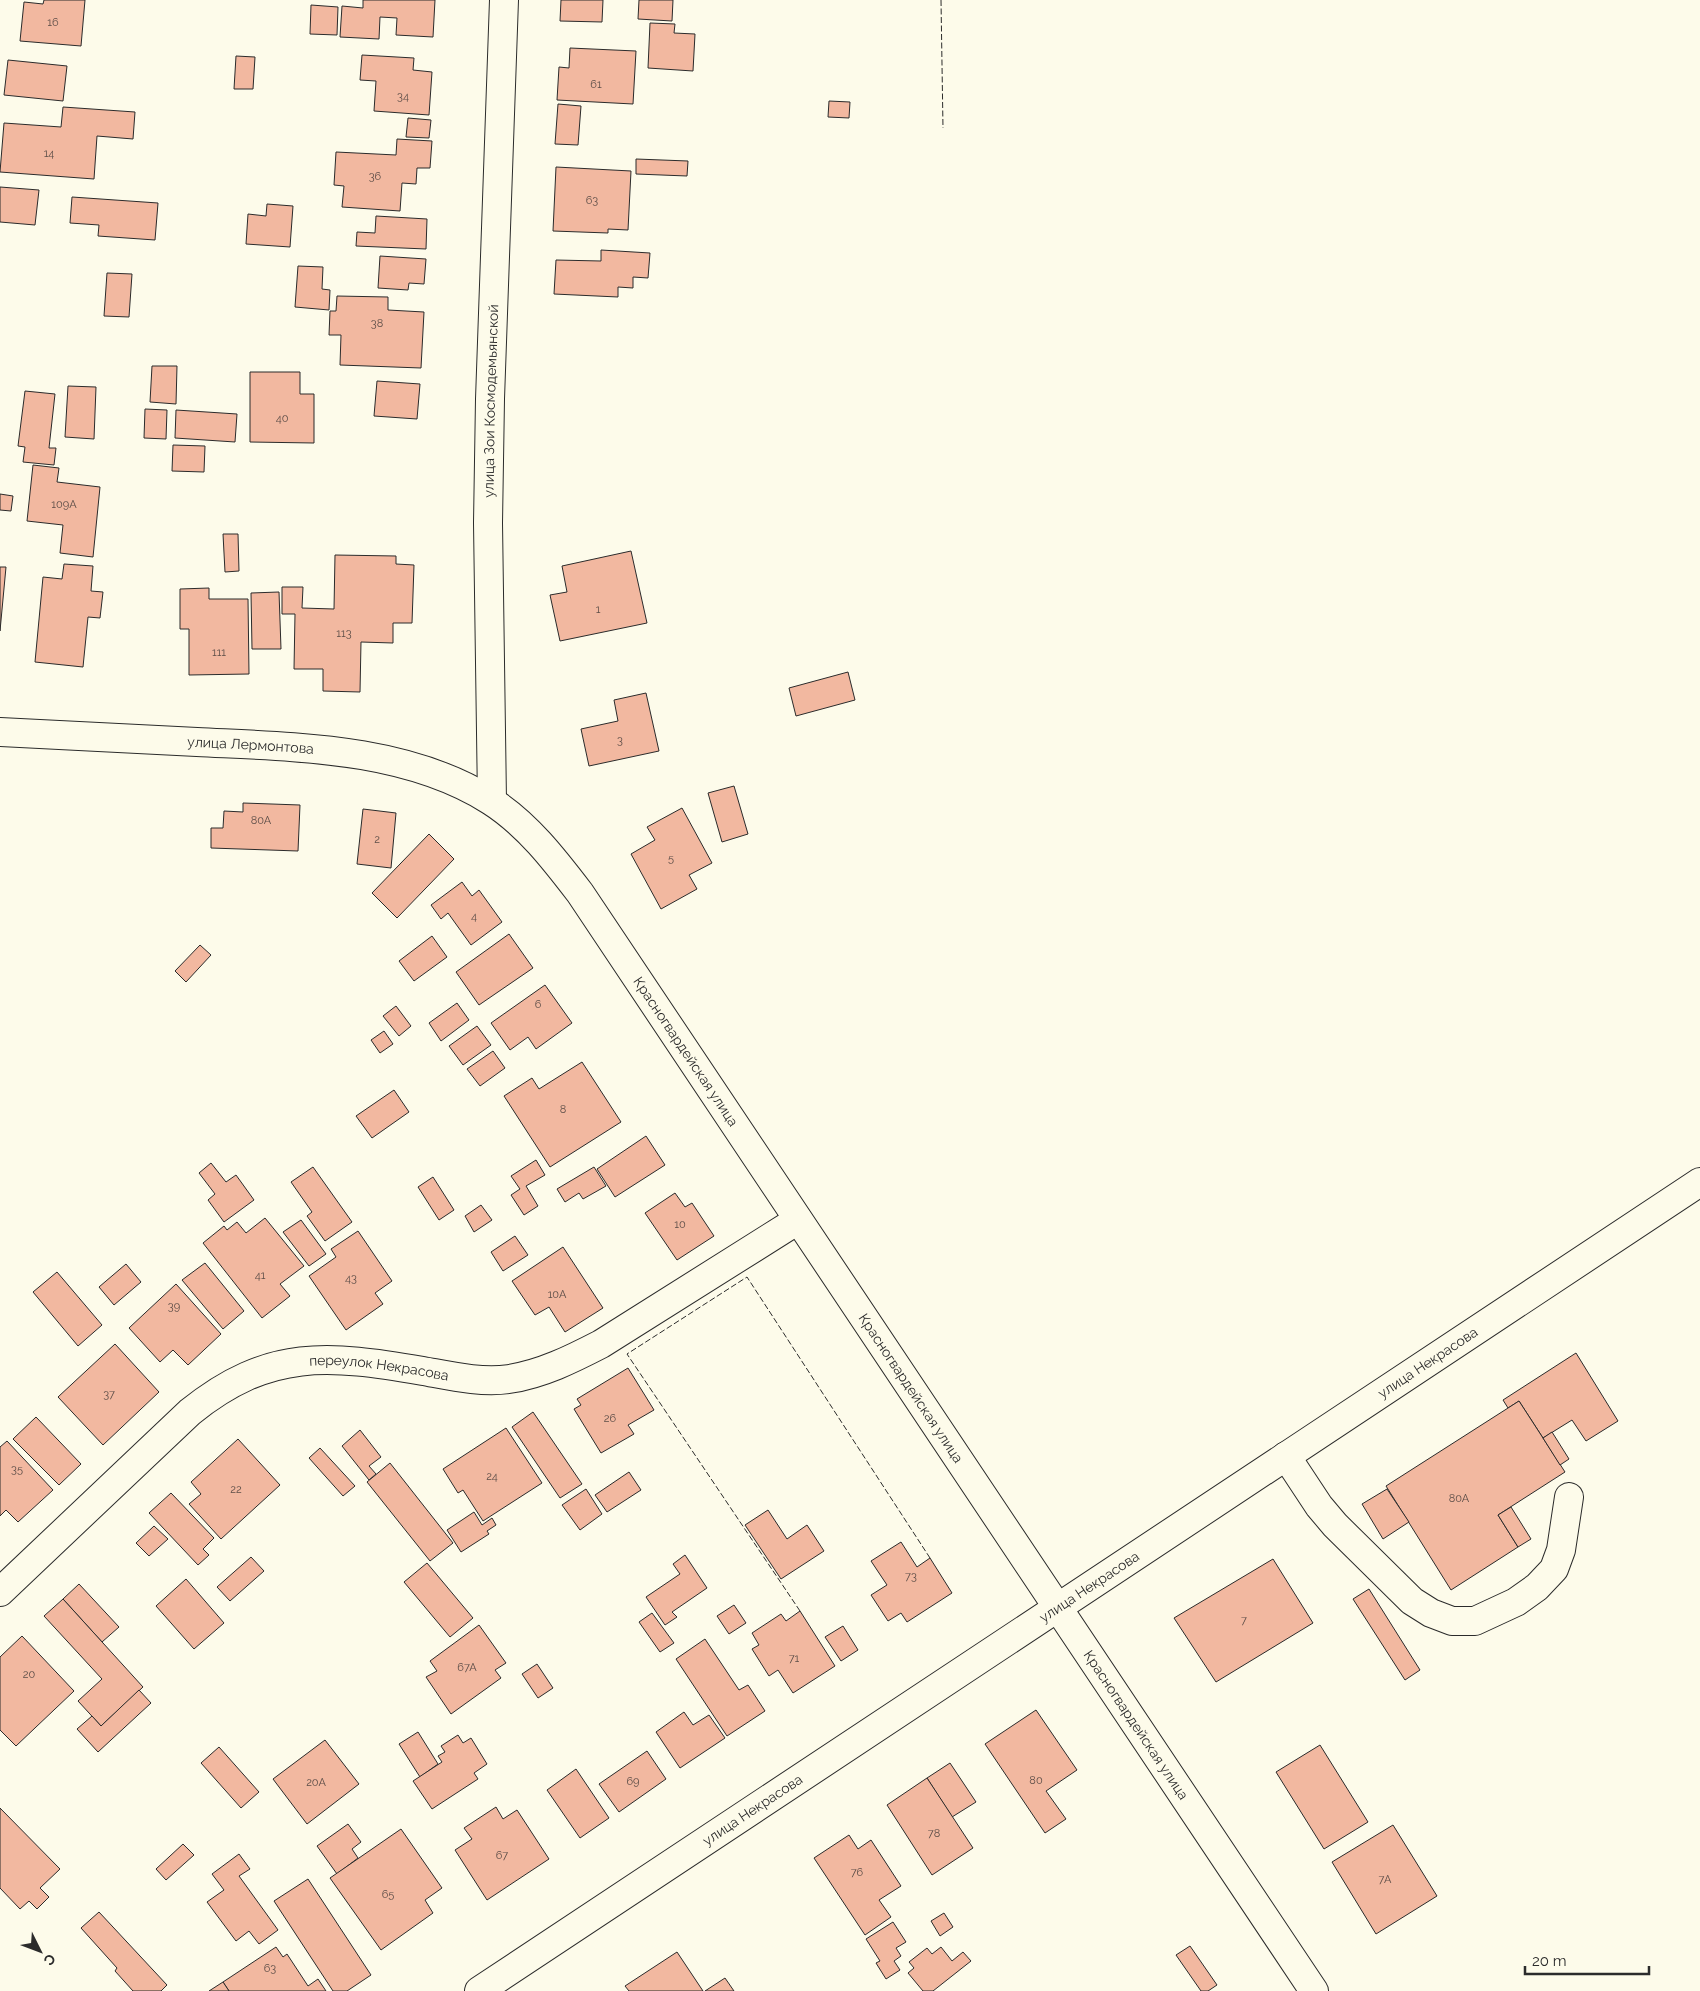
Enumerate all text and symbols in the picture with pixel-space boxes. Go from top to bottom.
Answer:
house number: 16 [47,16,59,29]
house number: 61 [590,78,602,91]
house number: 34 [397,90,409,103]
house number: 14 [44,147,54,160]
house number: 36 [369,170,382,183]
house number: 63 [586,194,598,207]
street label: улица Зои Космодемьянской [480,304,501,498]
house number: 38 [371,317,383,330]
house number: 40 [276,412,289,425]
house number: 109А [51,498,77,511]
house number: 1 [596,603,601,616]
house number: 113 [336,627,352,640]
house number: 111 [212,646,226,659]
street label: улица Лермонтова [187,734,315,757]
house number: 3 [617,734,623,747]
house number: 80А [251,814,272,827]
house number: 2 [374,833,380,846]
house number: 5 [668,852,674,865]
house number: 4 [471,910,477,923]
street label: Красногвардейская улица [630,974,742,1129]
house number: 6 [535,998,542,1011]
house number: 8 [560,1103,566,1116]
house number: 10 [674,1218,686,1231]
house number: 41 [255,1269,266,1282]
house number: 43 [345,1272,357,1285]
house number: 10А [548,1288,567,1301]
house number: 39 [168,1300,180,1313]
street label: Красногвардейская улица [855,1311,967,1466]
street label: улица Некрасова [1375,1324,1481,1401]
street label: переулок Некрасова [309,1352,450,1384]
house number: 37 [103,1388,115,1401]
house number: 26 [604,1412,617,1425]
house number: 35 [11,1463,23,1476]
house number: 24 [486,1470,498,1483]
house number: 22 [230,1483,242,1496]
house number: 80А [1449,1492,1470,1505]
street label: улица Некрасова [1036,1548,1142,1625]
house number: 73 [905,1570,917,1583]
house number: 7 [1241,1614,1247,1627]
street label: Красногвардейская улица [1081,1647,1192,1803]
house number: 71 [789,1652,800,1665]
house number: 67А [457,1661,477,1674]
house number: 20 [23,1668,35,1681]
street label: улица Некрасова [700,1771,805,1849]
house number: 80 [1029,1774,1043,1787]
house number: 69 [626,1775,640,1788]
house number: 20А [306,1776,326,1789]
house number: 78 [928,1827,940,1840]
house number: 67 [496,1849,508,1862]
house number: 76 [851,1866,864,1879]
house number: 7А [1379,1873,1392,1886]
house number: 65 [382,1888,394,1901]
north arrow [15,1926,65,1976]
scale bar [1525,1944,1649,1976]
text: С [40,1951,59,1969]
text: 20 m [1532,1952,1567,1970]
house number: 63 [264,1962,276,1975]

